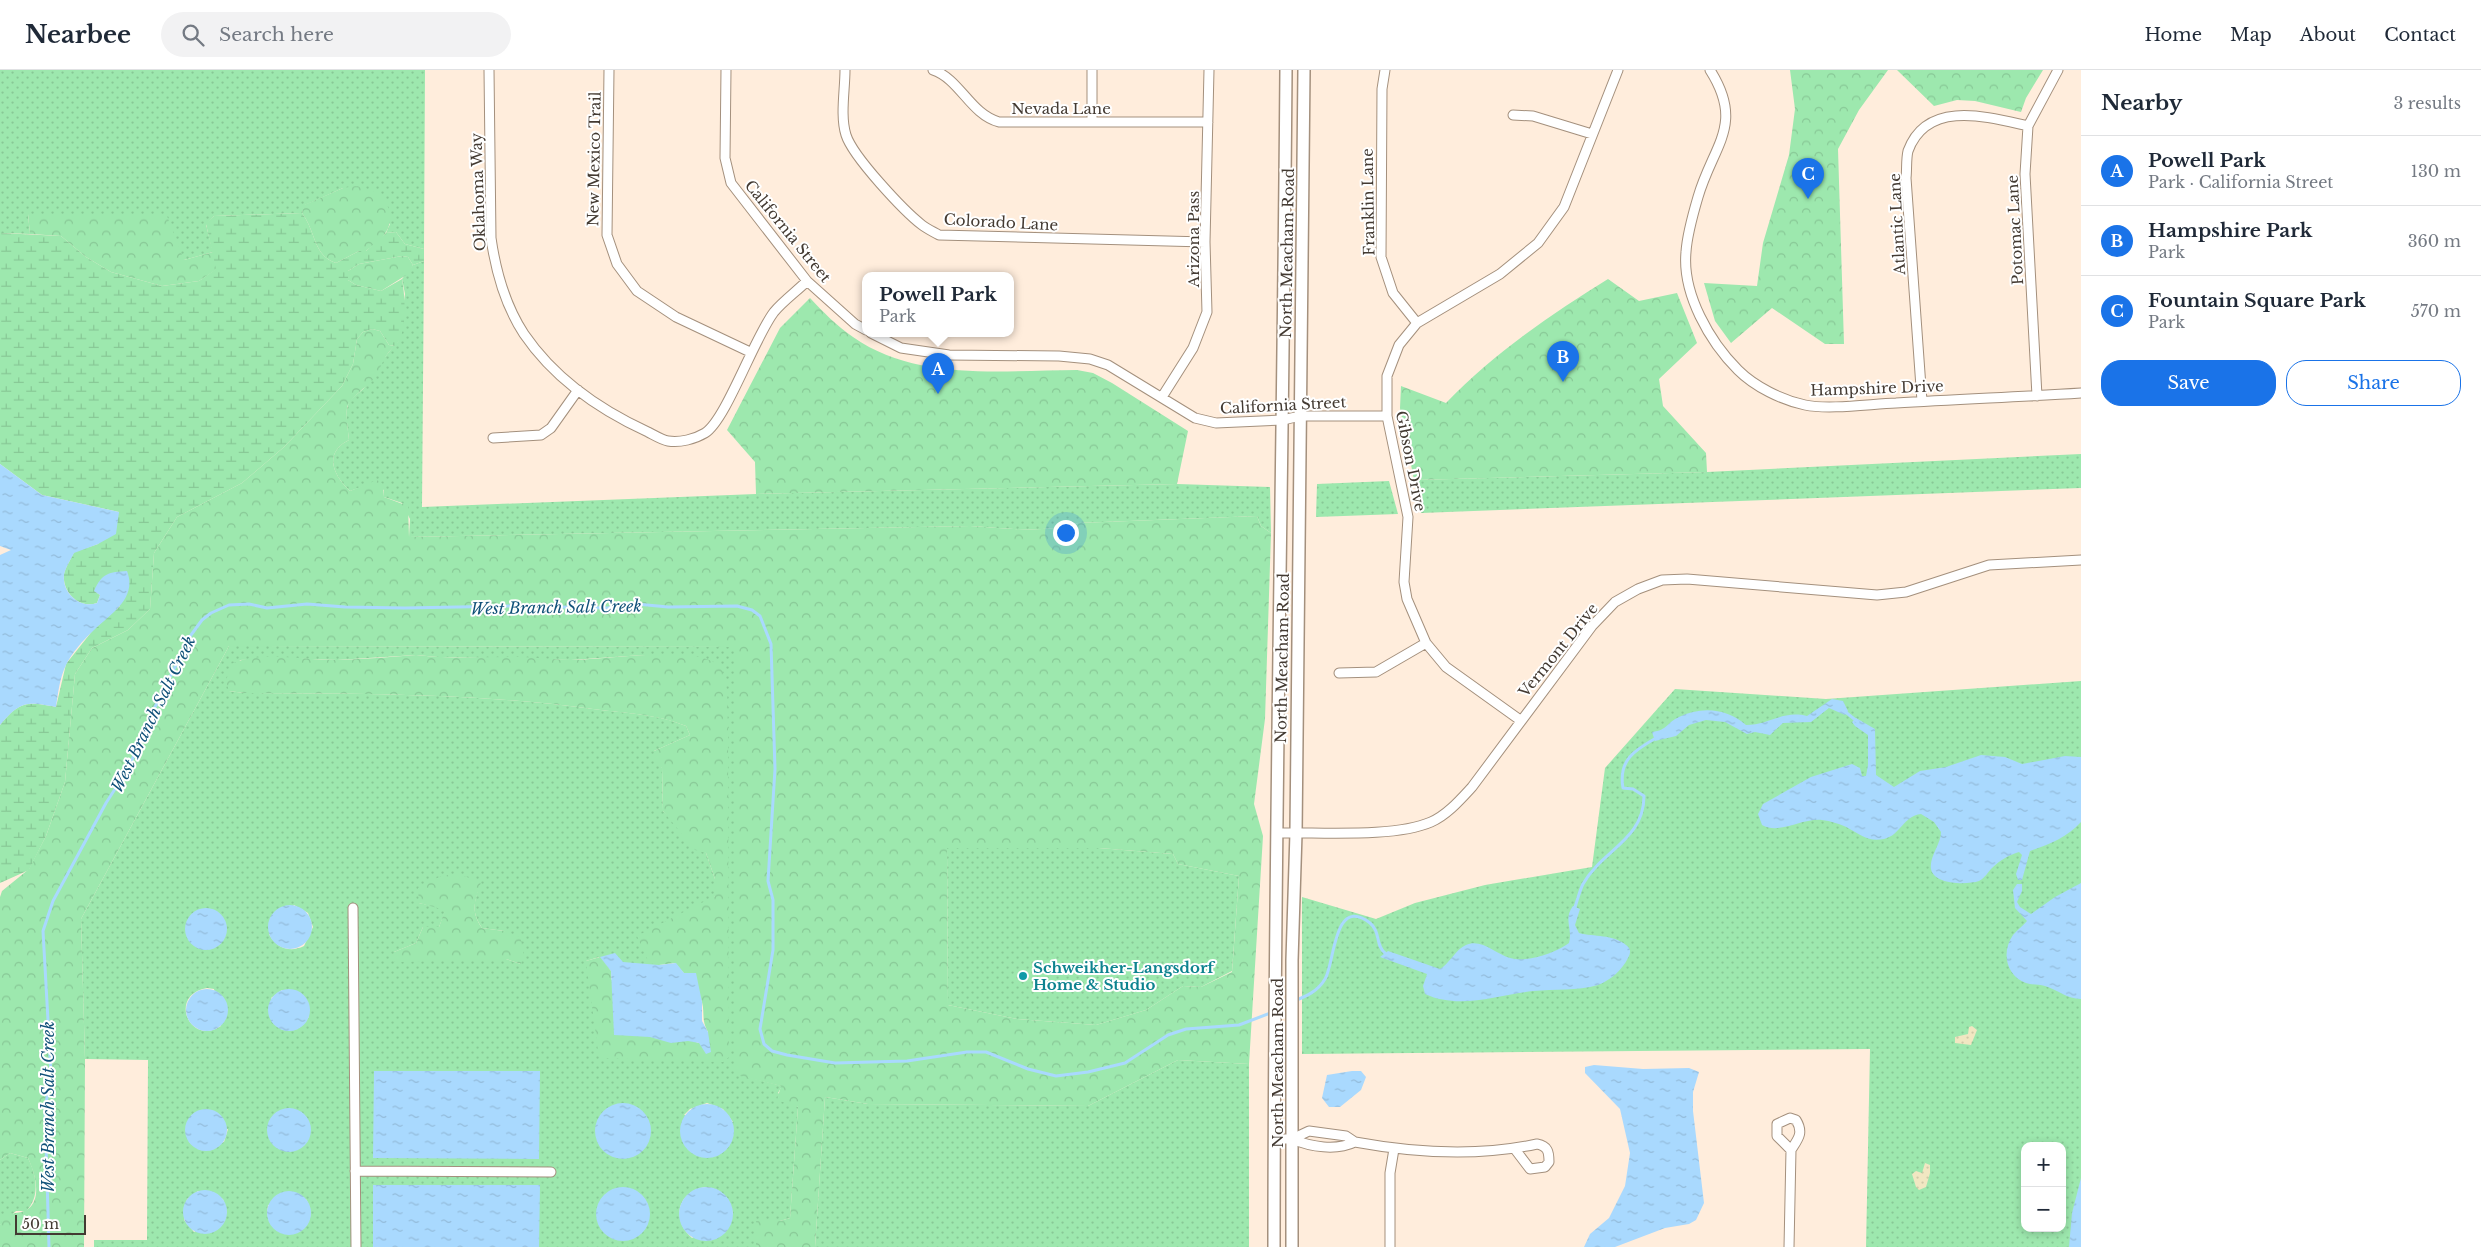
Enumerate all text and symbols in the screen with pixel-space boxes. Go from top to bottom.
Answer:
search box [161,12,511,57]
text: Nearbee [25,20,131,49]
icon: search [179,21,207,49]
text: Search here [219,23,334,46]
text: Home [2144,24,2202,46]
text: Map [2230,24,2272,46]
text: About [2300,24,2356,46]
text: Contact [2384,24,2456,46]
text: Nearby [2101,90,2182,116]
street label: New Mexico Trail [583,91,605,227]
text: 3 results [2393,93,2461,113]
street label: Nevada Lane [1011,99,1111,118]
street label: Oklahoma Way [466,132,490,252]
street label: Franklin Lane [1358,148,1378,256]
text: Powell Park [2148,149,2266,172]
pin: C [1792,158,1824,199]
text: A [2111,161,2123,181]
text: 130 m [2411,161,2461,181]
street label: North Meacham Road [1276,168,1298,338]
text: Park · California Street [2148,172,2333,192]
street label: Atlantic Lane [1885,173,1909,276]
street label: Potomac Lane [2003,175,2027,285]
street label: California Street [741,176,835,286]
street label: Arizona Pass [1184,190,1203,288]
street label: Colorado Lane [943,210,1059,234]
text: Hampshire Park [2148,219,2312,242]
text: B [2111,231,2123,251]
text: 360 m [2408,231,2461,251]
text: Park [2148,242,2185,262]
popup [862,272,1014,337]
text: Powell Park [879,283,997,306]
text: Fountain Square Park [2148,289,2366,312]
text: C [2110,301,2124,321]
text: 570 m [2411,301,2461,321]
text: Park [879,306,916,326]
text: Park [2148,312,2185,332]
pin: B [1547,341,1579,382]
pin: A [922,353,954,394]
button: Save [2101,360,2276,406]
button: Share [2286,360,2461,406]
street label: Hampshire Drive [1810,376,1944,400]
street label: California Street [1219,392,1347,418]
street label: Gibson Drive [1392,409,1430,513]
your location [1053,520,1079,546]
street label: North Meacham Road [1271,573,1293,743]
water label: West Branch Salt Creek [470,596,642,618]
street label: Vermont Drive [1514,599,1602,702]
water label: West Branch Salt Creek [106,633,200,795]
place label: Schweikher-Langsdorf Home & Studio [1033,958,1216,994]
marker: Schweikher-Langsdorf Home & Studio [1017,970,1029,982]
street label: North Meacham Road [1268,978,1287,1148]
water label: West Branch Salt Creek [38,1021,58,1193]
map controls [2021,1142,2066,1232]
button: + [2021,1142,2066,1187]
button: − [2021,1187,2066,1232]
scale bar [15,1212,86,1235]
text: 50 m [22,1215,59,1233]

